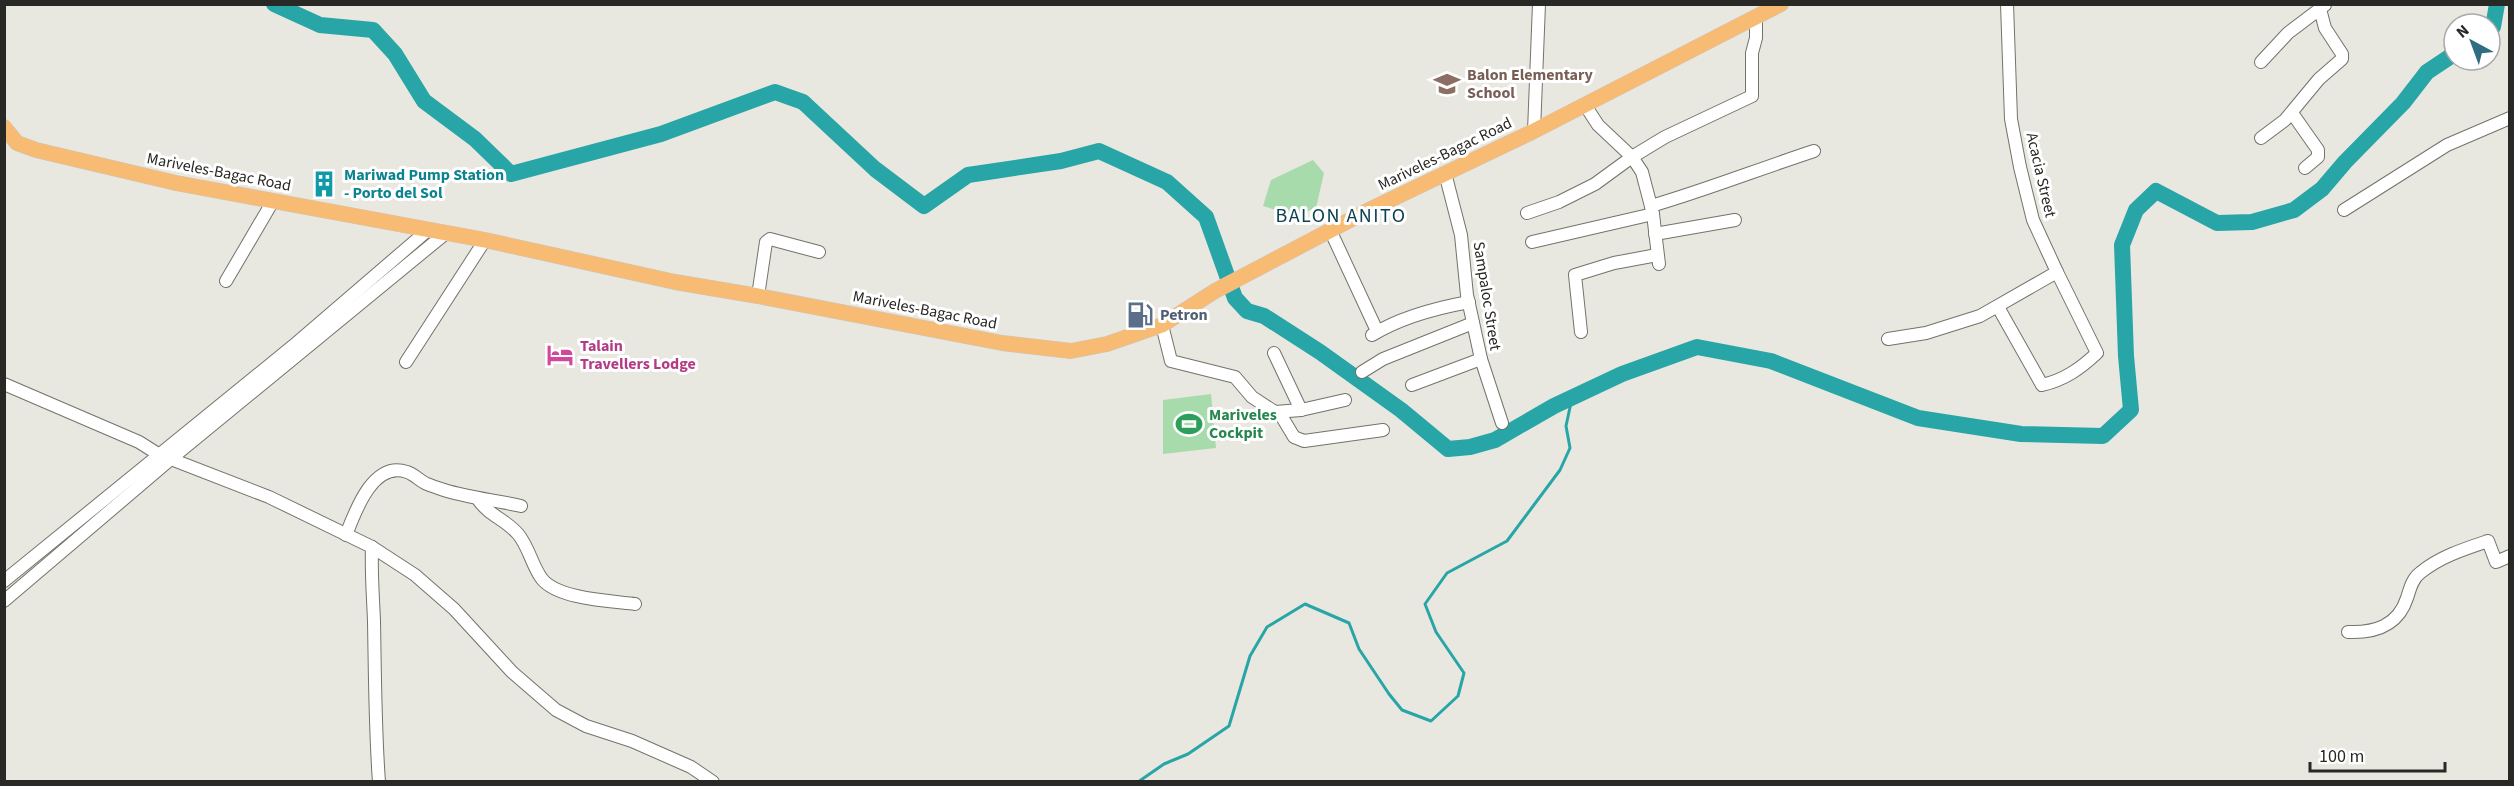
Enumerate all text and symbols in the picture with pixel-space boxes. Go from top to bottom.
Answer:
north arrow [2442,12,2502,72]
text: N [2452,20,2474,43]
place label: Balon Elementary School [1467,64,1593,104]
school or university icon: Balon Elementary School [1432,69,1462,99]
street label: Mariveles-Bagac Road [1374,112,1516,196]
street label: Acacia Street [2021,130,2062,220]
street label: Mariveles-Bagac Road [145,147,293,197]
place label: Mariwad Pump Station - Porto del Sol [344,164,504,204]
building icon: Mariwad Pump Station - Porto del Sol [309,169,339,199]
district label: BALON ANITO [1275,202,1407,230]
street label: Sampaloc Street [1468,240,1507,353]
street label: Mariveles-Bagac Road [851,285,999,335]
fuel station icon: Petron [1125,300,1155,330]
place label: Petron [1160,304,1208,326]
place label: Talain Travellers Lodge [580,335,696,375]
hotel icon: Talain Travellers Lodge [545,340,575,370]
place label: Mariveles Cockpit [1209,404,1277,444]
sports icon: Mariveles Cockpit [1174,409,1204,439]
scale bar [2310,735,2445,773]
text: 100 m [2319,744,2364,769]

